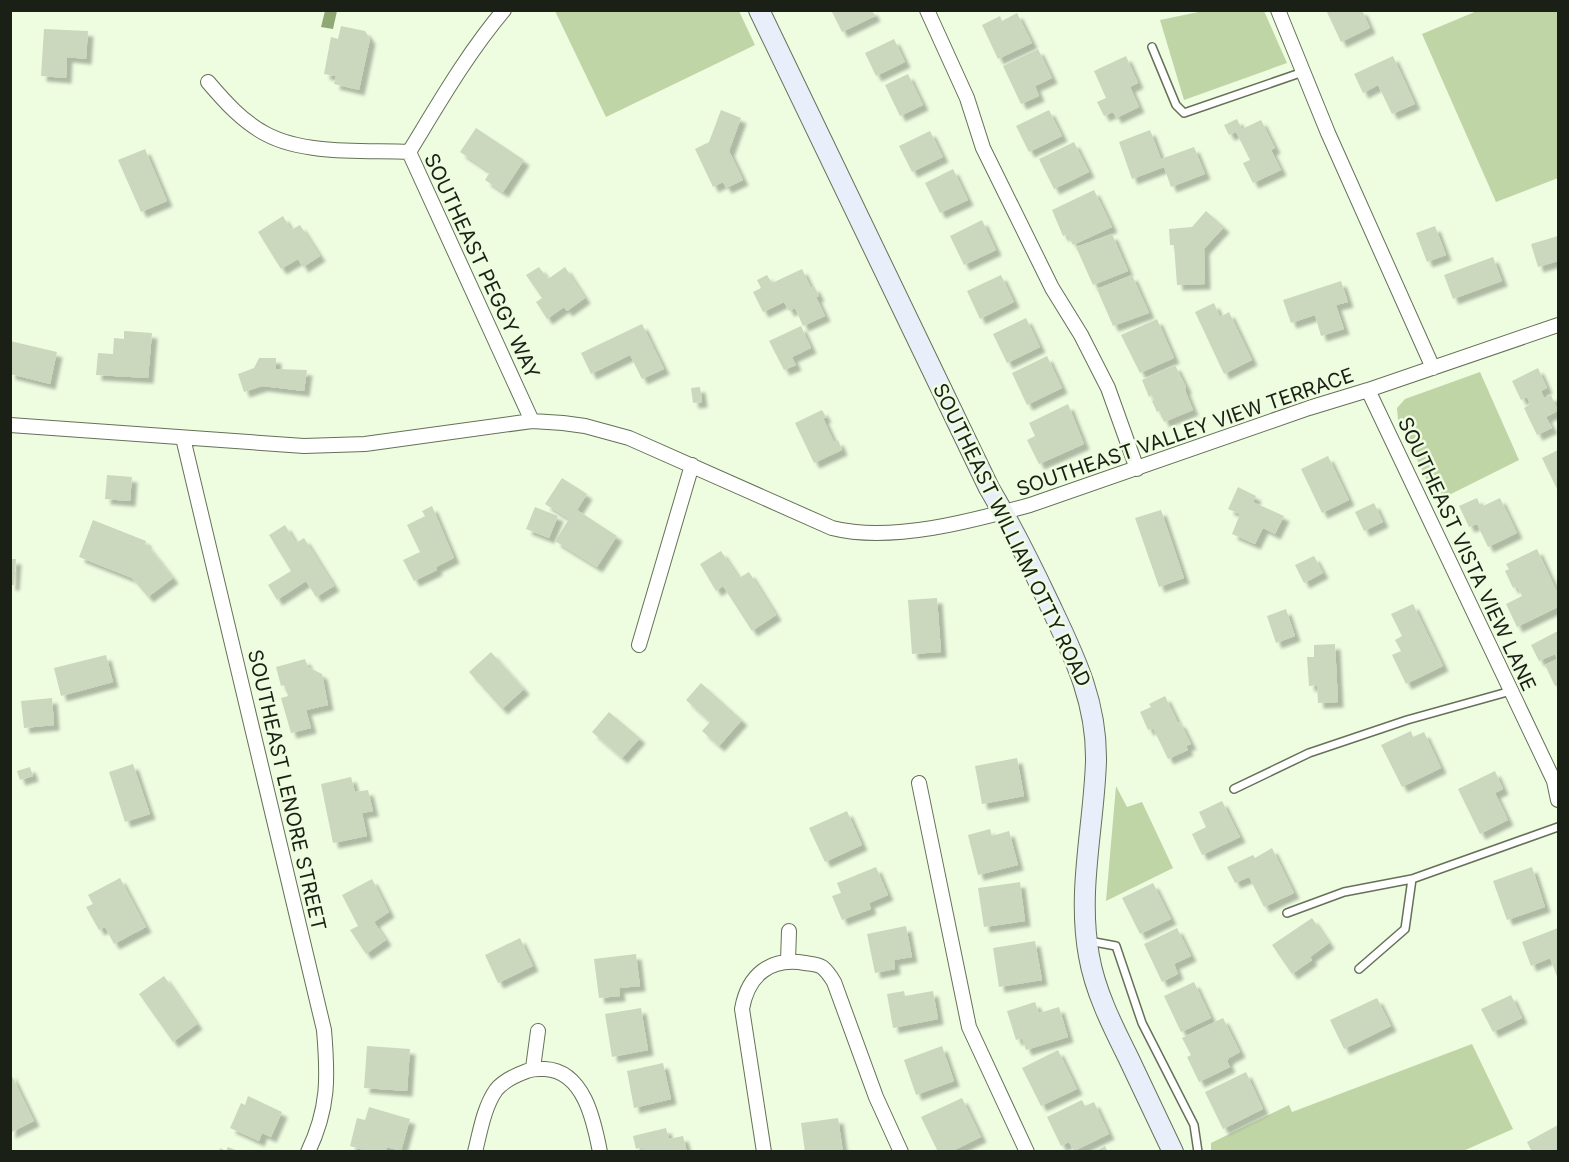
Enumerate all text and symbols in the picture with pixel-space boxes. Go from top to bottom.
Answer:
street label: SOUTHEAST PEGGY WAY [419,150,545,383]
street label: SOUTHEAST VALLEY VIEW TERRACE [1013,363,1357,501]
street label: SOUTHEAST WILLIAM OTTY ROAD [928,379,1096,691]
street label: SOUTHEAST VISTA VIEW LANE [1393,413,1541,695]
street label: SOUTHEAST LENORE STREET [243,647,331,933]

